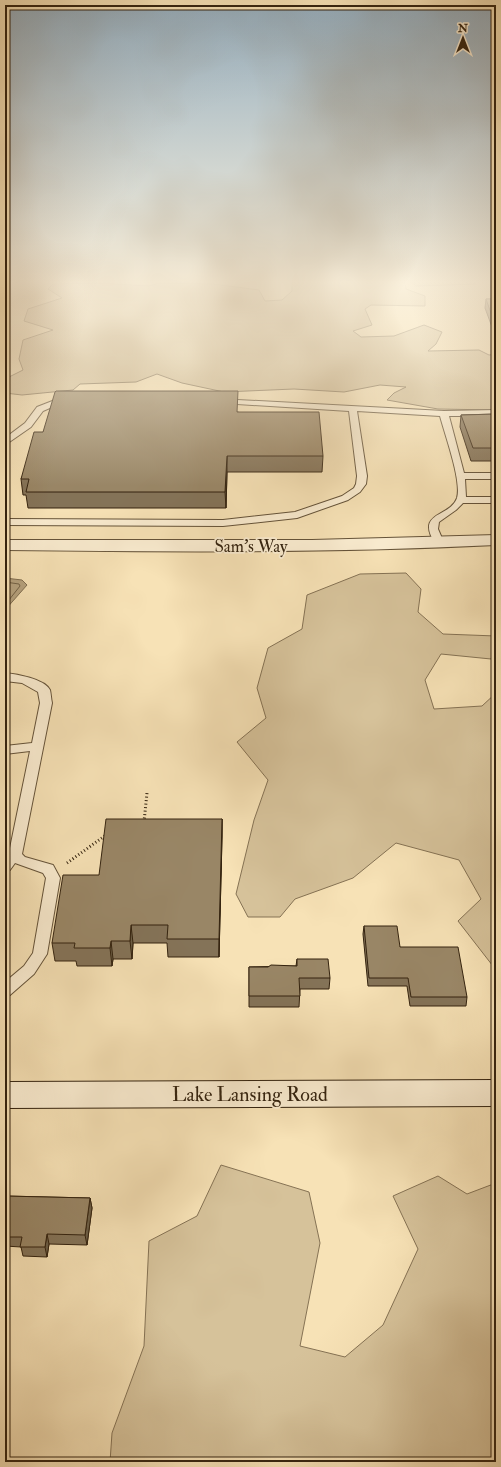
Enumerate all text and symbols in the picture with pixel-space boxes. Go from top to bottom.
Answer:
north arrow [443,18,483,58]
text: N [457,22,469,35]
street label: Sam's Way [214,536,288,558]
street label: Lake Lansing Road [172,1082,328,1107]

